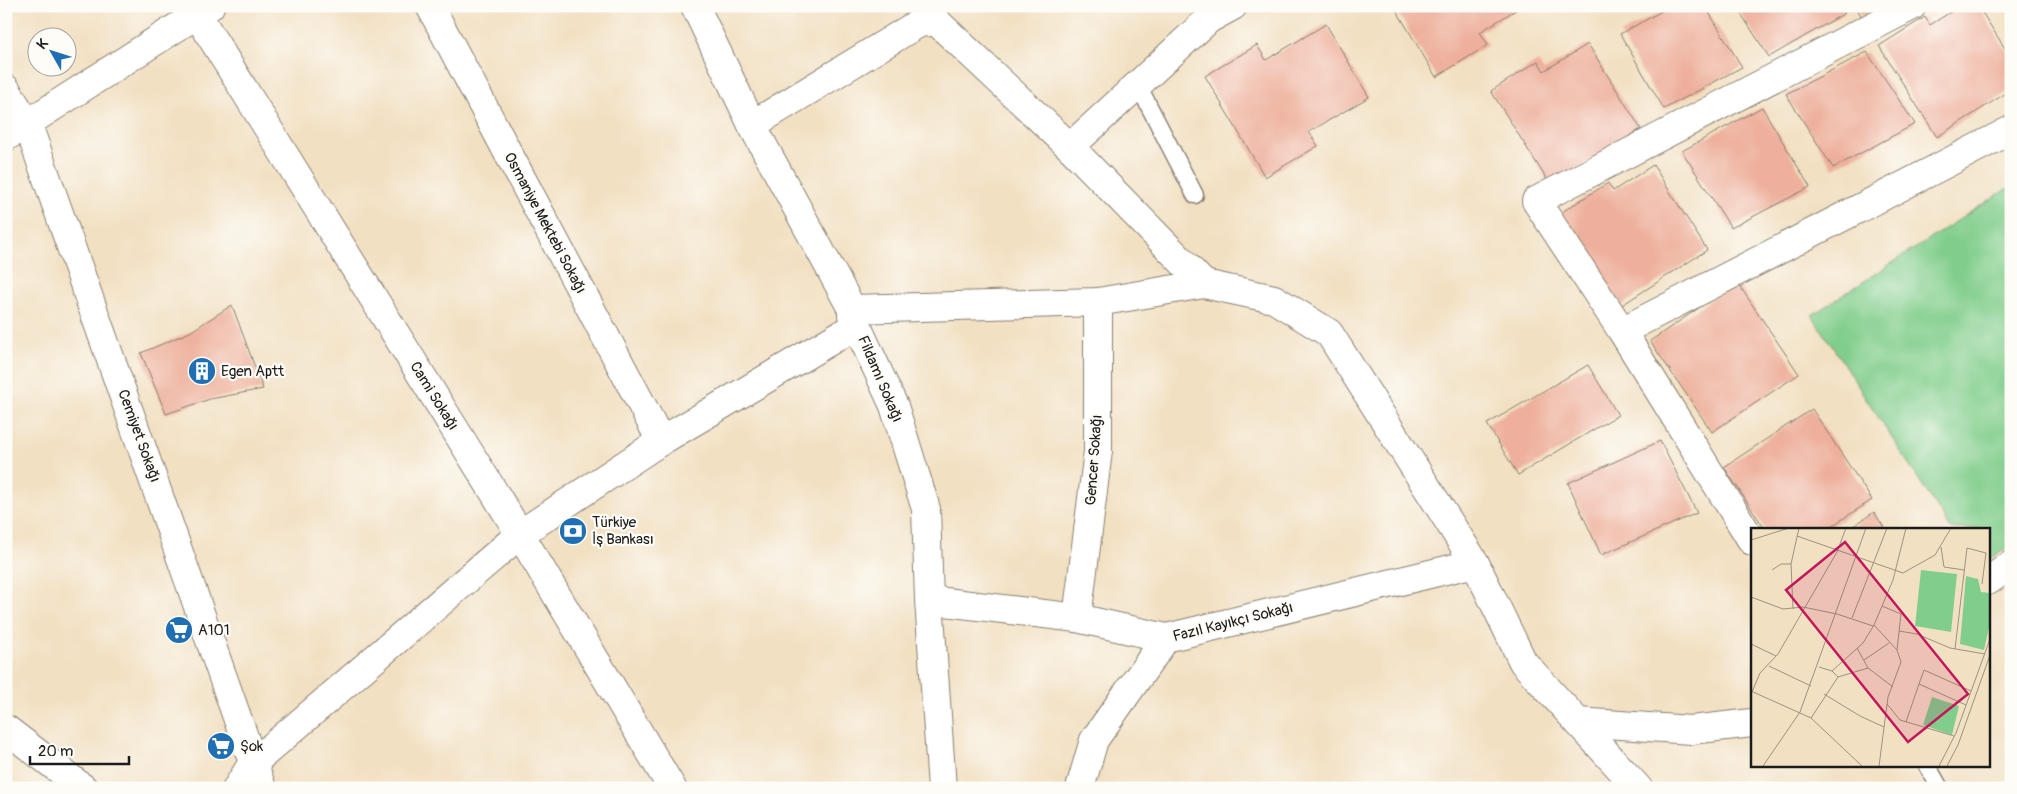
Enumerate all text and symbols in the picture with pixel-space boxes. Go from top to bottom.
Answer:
north arrow [28,28,78,78]
text: K [33,35,52,53]
street label: Osmaniye Mektebi Sokağı [500,149,590,297]
street label: Fildamı Sokağı [853,333,907,425]
building icon: Egen Aptt [187,356,217,386]
street label: Cami Sokağı [405,358,463,434]
place label: Egen Aptt [221,362,285,381]
street label: Cemiyet Sokağı [113,387,165,485]
street label: Gencer Sokağı [1081,414,1107,506]
place label: Türkiye İş Bankası [592,513,654,549]
bank icon: Türkiye İş Bankası [558,516,588,546]
inset map [1751,528,1990,766]
street label: Fazıl Kayıkçı Sokağı [1171,598,1295,646]
supermarket icon: A101 [164,615,194,645]
place label: A101 [198,621,230,640]
supermarket icon: Şok [206,731,236,761]
scale bar [30,734,129,766]
place label: Şok [240,737,264,756]
text: 20 m [38,742,73,761]

